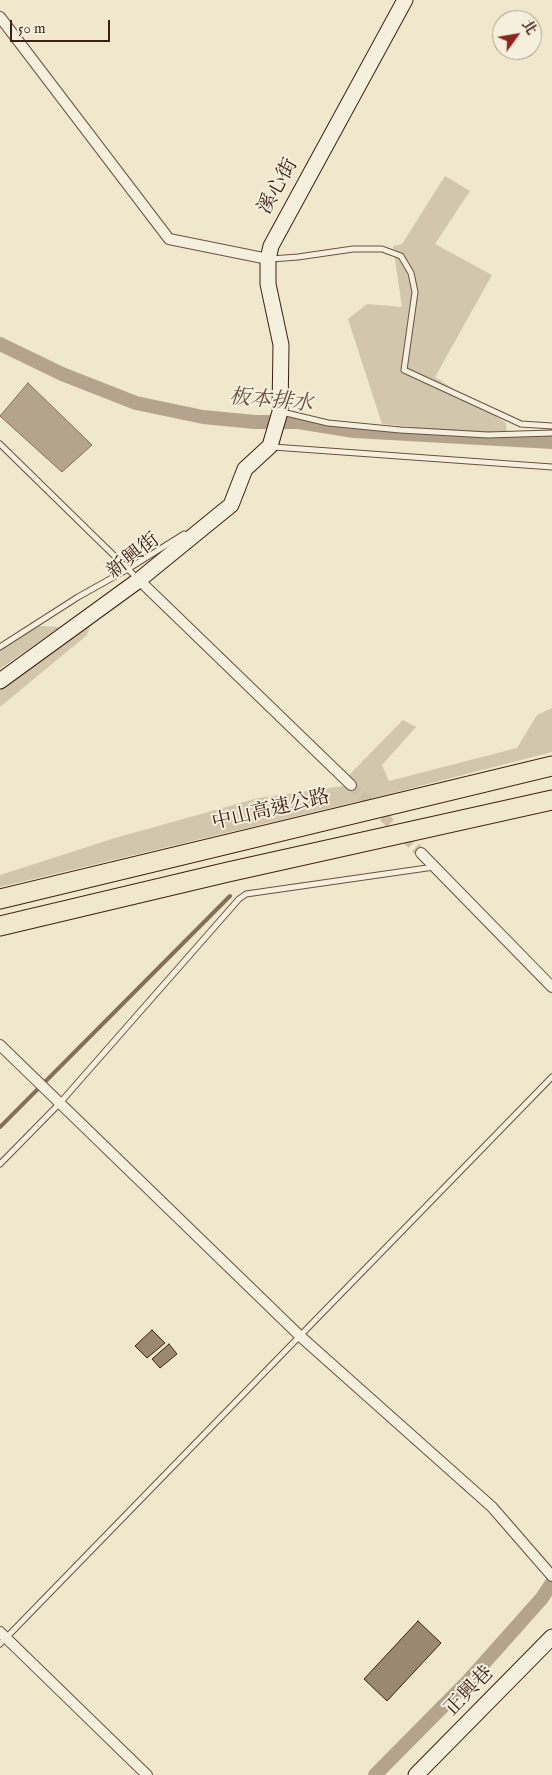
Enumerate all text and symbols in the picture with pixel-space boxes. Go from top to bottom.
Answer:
scale bar [12,10,112,42]
north arrow [492,10,542,60]
text: 北 [518,17,540,38]
text: 50 m [18,19,46,38]
street label: 溪心街 [254,155,304,219]
water label: 板本排水 [228,386,314,418]
street label: 新興街 [103,529,165,585]
street label: 中山高速公路 [210,786,332,836]
street label: 正興巷 [441,1662,499,1722]

